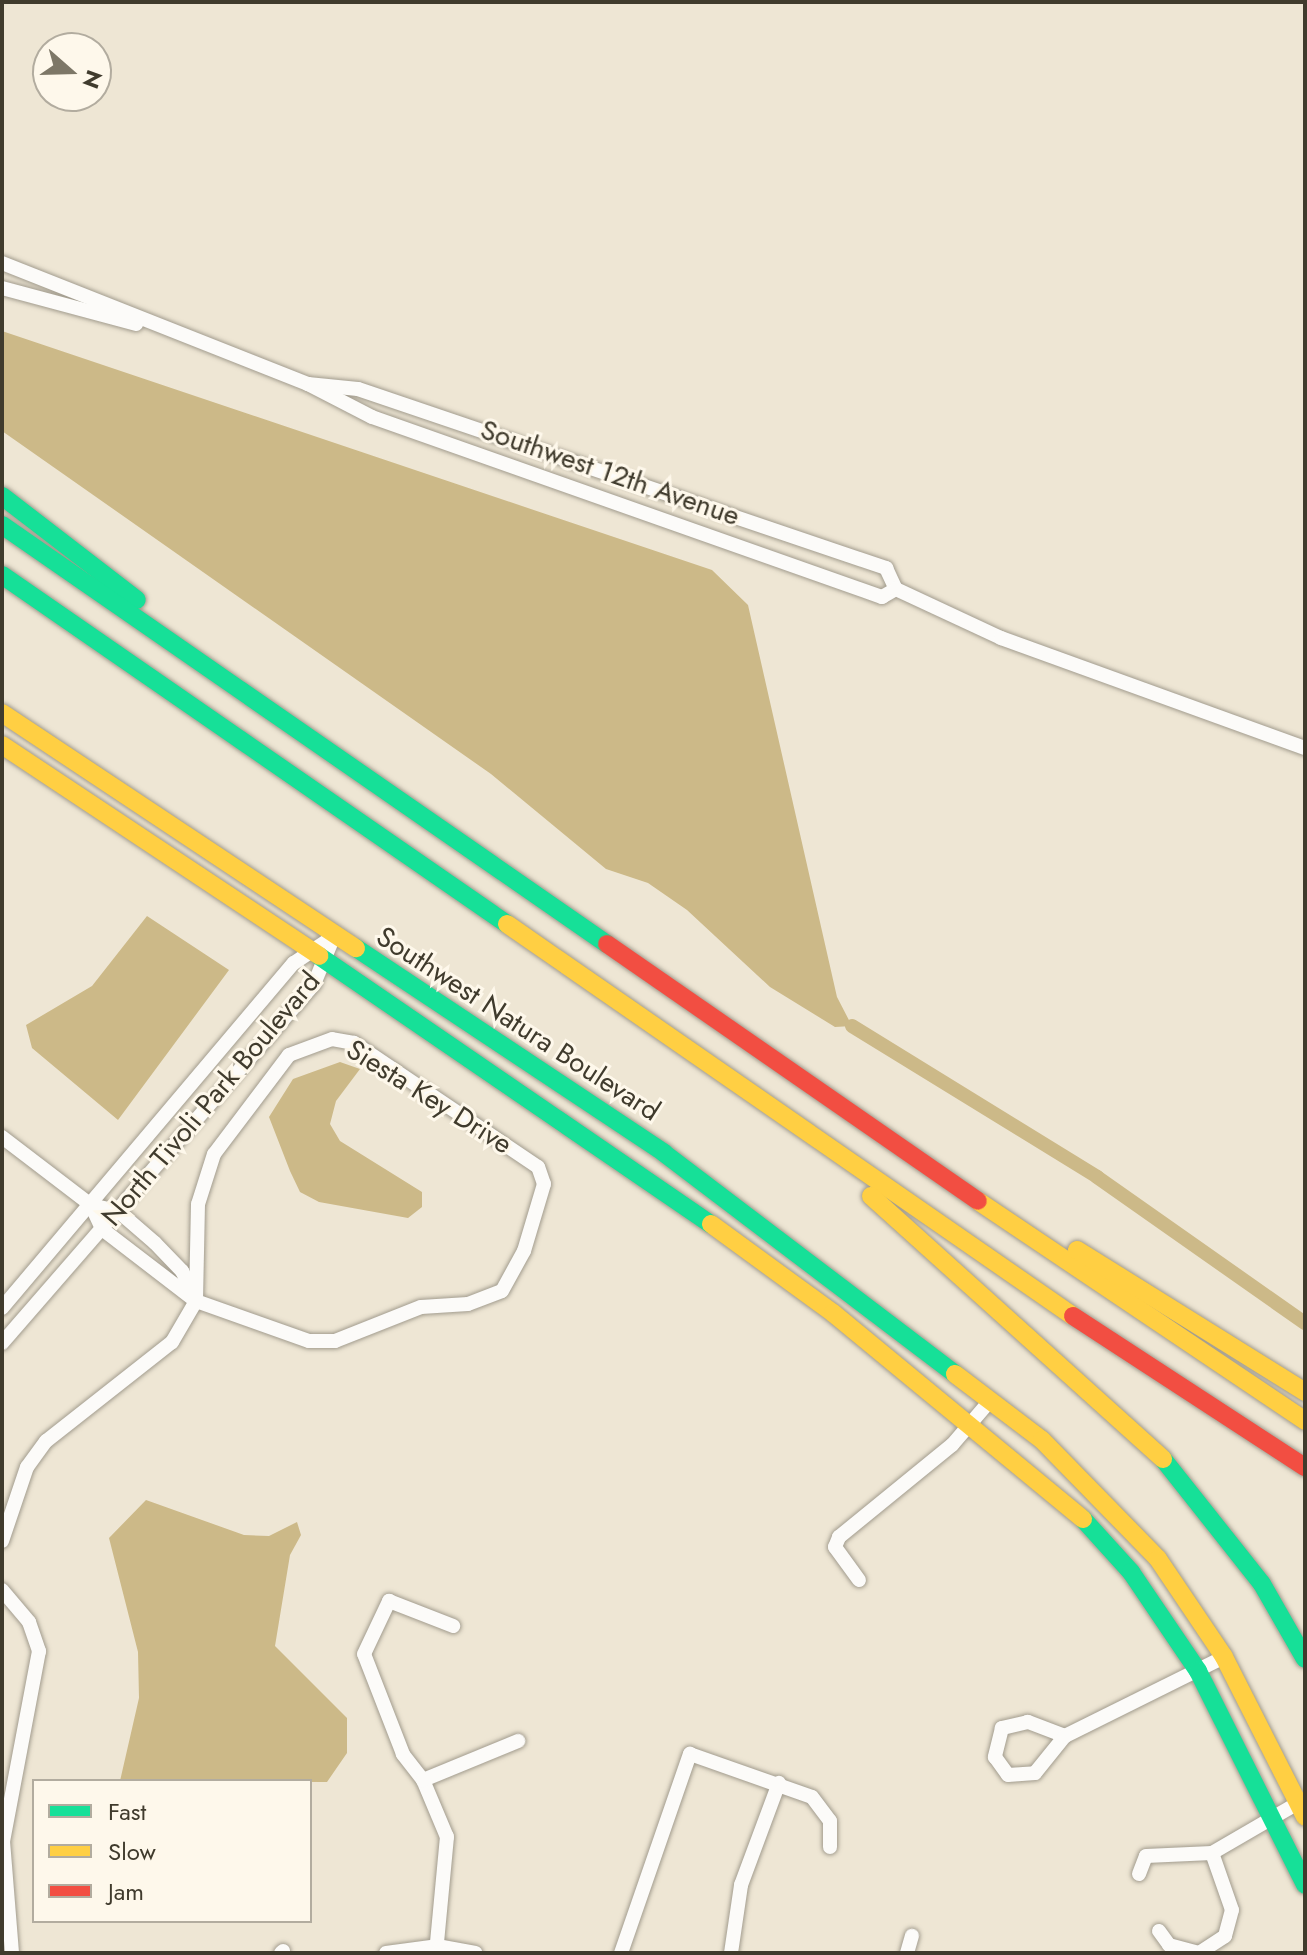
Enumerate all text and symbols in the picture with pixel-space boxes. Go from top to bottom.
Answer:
north arrow [32,32,112,112]
text: N [75,66,111,93]
street label: Southwest 12th Avenue [476,413,744,533]
street label: Southwest Natura Boulevard [370,920,666,1128]
street label: North Tivoli Park Boulevard [95,965,327,1233]
street label: Siesta Key Drive [340,1033,518,1161]
legend [32,1779,312,1923]
text: Fast [108,1794,146,1829]
text: Slow [108,1834,156,1869]
text: Jam [108,1874,144,1909]

